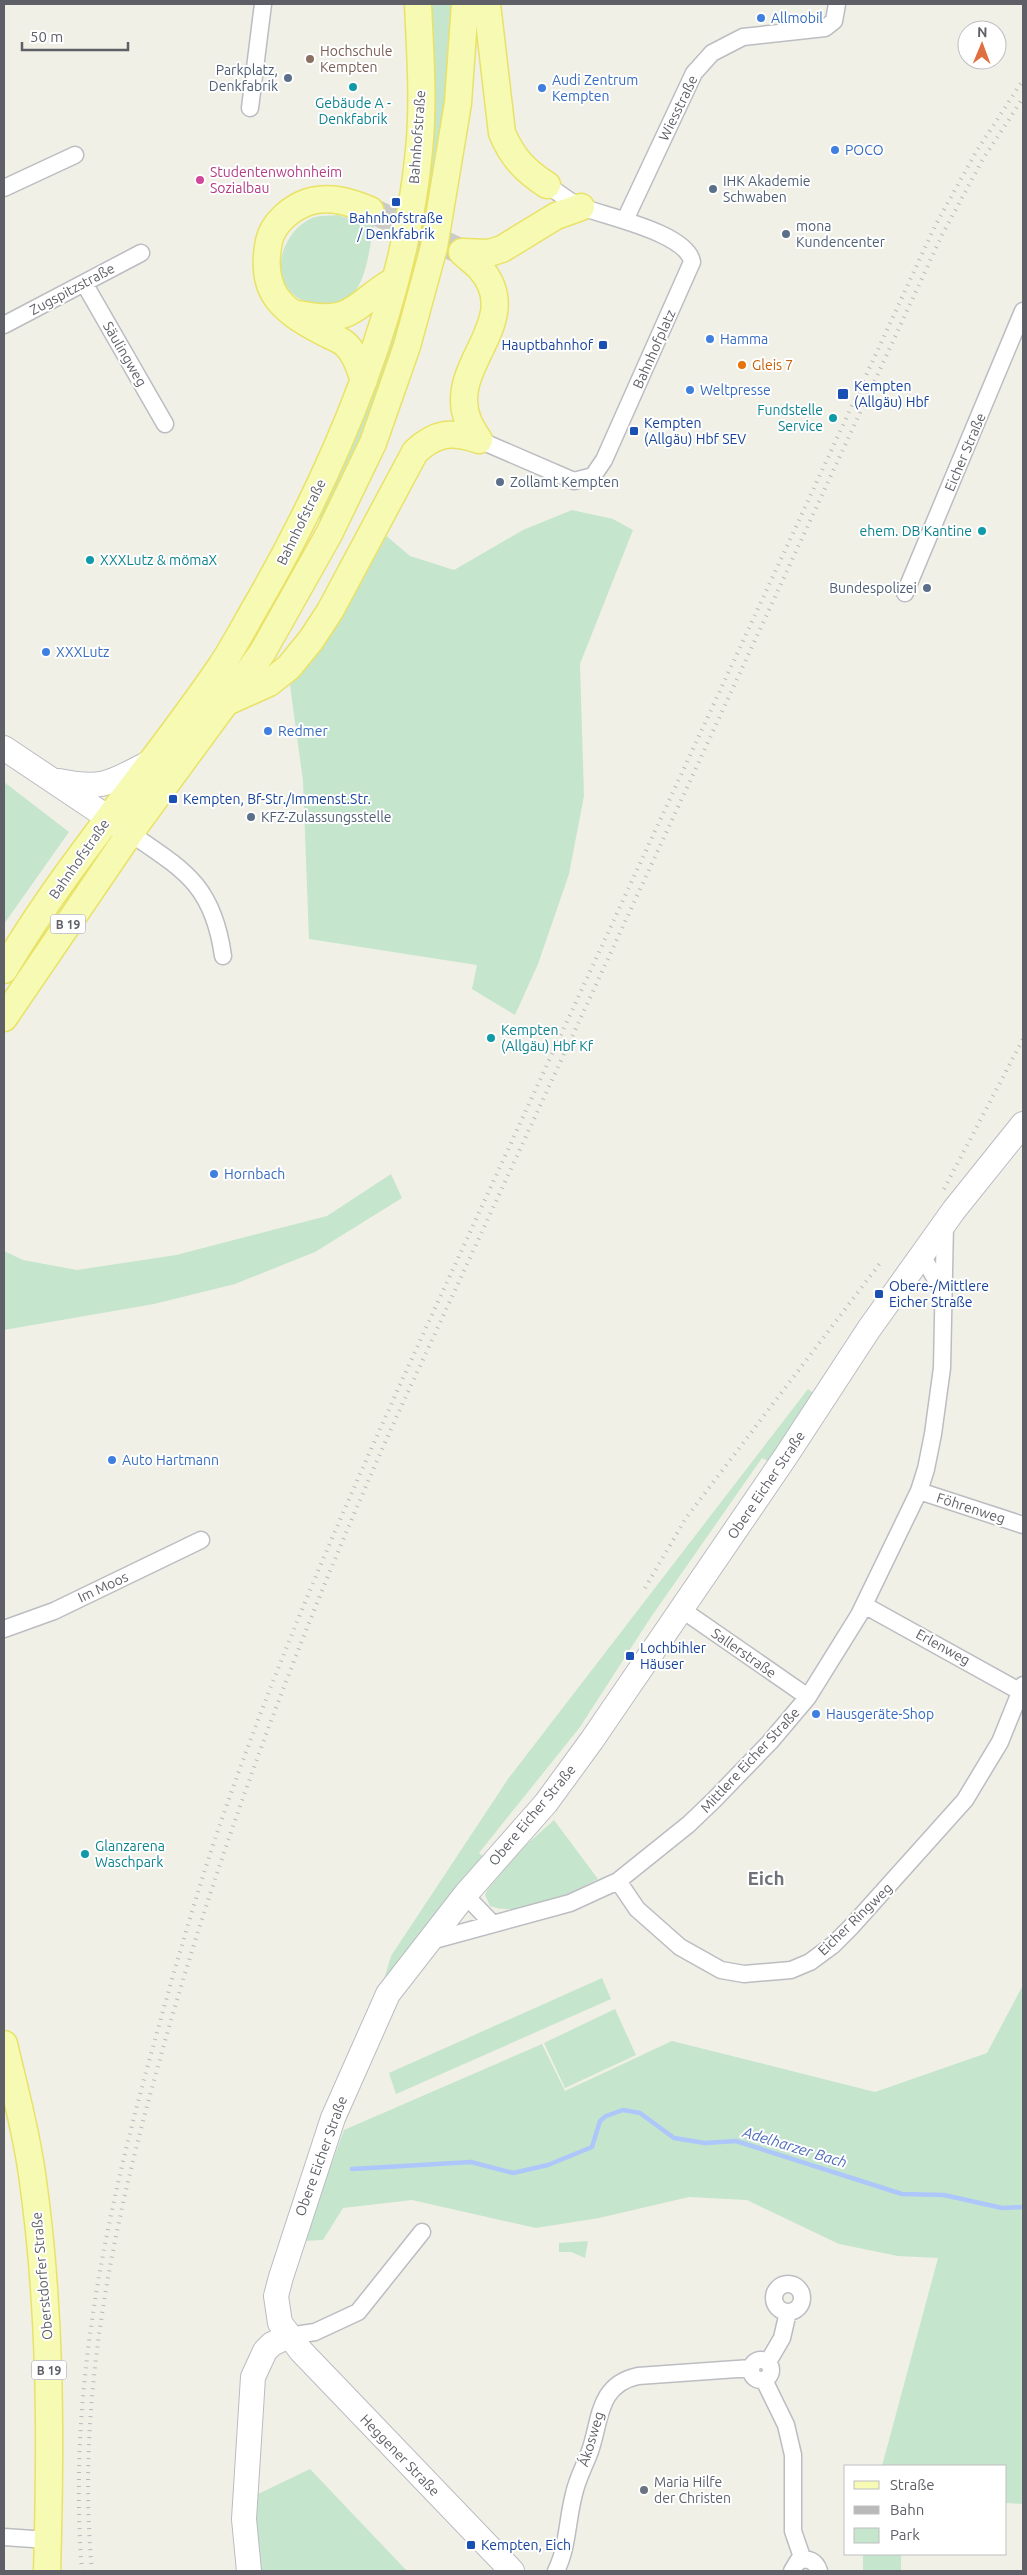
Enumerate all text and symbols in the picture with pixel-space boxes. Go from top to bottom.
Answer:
place label: Allmobil [771,10,823,26]
marker: Allmobil [755,12,767,24]
scale bar [22,20,129,52]
north arrow [957,20,1007,70]
text: N [977,24,988,40]
text: 50 m [30,28,63,45]
place label: Hochschule Kempten [320,43,392,75]
marker: Hochschule Kempten [304,53,316,65]
place label: Parkplatz, Denkfabrik [209,62,278,94]
marker: Parkplatz, Denkfabrik [282,72,294,84]
place label: Audi Zentrum Kempten [552,72,638,104]
street label: Wiesstraße [655,73,701,143]
marker: Gebäude A - Denkfabrik [347,81,359,93]
marker: Audi Zentrum Kempten [536,82,548,94]
street label: Bahnhofstraße [406,90,428,184]
place label: Gebäude A - Denkfabrik [315,95,391,127]
place label: POCO [845,142,884,158]
marker: POCO [829,144,841,156]
place label: Studentenwohnheim Sozialbau [210,164,342,196]
place label: IHK Akademie Schwaben [723,173,811,205]
marker: Studentenwohnheim Sozialbau [194,174,206,186]
marker: IHK Akademie Schwaben [707,183,719,195]
marker: Bahnhofstraße / Denkfabrik [390,196,402,208]
place label: Bahnhofstraße / Denkfabrik [349,210,443,242]
place label: mona Kundencenter [796,218,886,250]
marker: mona Kundencenter [780,228,792,240]
street label: Zugspitzstraße [27,260,117,318]
street label: Bahnhofplatz [629,307,679,391]
street label: Säulingweg [100,319,150,389]
place label: Hamma [720,331,768,347]
marker: Hamma [704,333,716,345]
place label: Hauptbahnhof [501,337,594,353]
marker: Hauptbahnhof [597,339,609,351]
place label: Gleis 7 [752,357,793,373]
marker: Gleis 7 [736,359,748,371]
place label: Kempten (Allgäu) Hbf [854,378,930,410]
place label: Weltpresse [700,382,771,398]
marker: Weltpresse [684,384,696,396]
marker: Kempten (Allgäu) Hbf [836,387,850,401]
place label: Fundstelle Service [757,402,823,434]
street label: Eicher Straße [941,410,989,494]
marker: Fundstelle Service [827,412,839,424]
place label: Kempten (Allgäu) Hbf SEV [644,415,746,447]
marker: Kempten (Allgäu) Hbf SEV [628,425,640,437]
place label: Zollamt Kempten [510,474,619,490]
street label: Bahnhofstraße [273,476,329,568]
marker: Zollamt Kempten [494,476,506,488]
place label: ehem. DB Kantine [860,523,972,539]
marker: ehem. DB Kantine [976,525,988,537]
place label: XXXLutz & mömaX [100,552,218,568]
marker: XXXLutz & mömaX [84,554,96,566]
place label: Bundespolizei [829,580,917,596]
marker: Bundespolizei [921,582,933,594]
place label: XXXLutz [56,644,110,660]
marker: XXXLutz [40,646,52,658]
place label: Redmer [278,723,328,739]
marker: Redmer [262,725,274,737]
place label: Kempten, Bf-Str./Immenst.Str. [183,791,371,807]
marker: Kempten, Bf-Str./Immenst.Str. [167,793,179,805]
place label: KFZ-Zulassungsstelle [261,809,392,825]
marker: KFZ-Zulassungsstelle [245,811,257,823]
street label: Bahnhofstraße [46,816,112,902]
road number: B 19 [50,914,86,934]
place label: Kempten (Allgäu) Hbf Kf [501,1022,594,1054]
marker: Kempten (Allgäu) Hbf Kf [485,1032,497,1044]
place label: Hornbach [224,1166,285,1182]
marker: Hornbach [208,1168,220,1180]
place label: Obere-/Mittlere Eicher Straße [889,1278,989,1310]
marker: Obere-/Mittlere Eicher Straße [873,1288,885,1300]
street label: Obere Eicher Straße [724,1428,808,1542]
place label: Auto Hartmann [122,1452,219,1468]
marker: Auto Hartmann [106,1454,118,1466]
street label: Föhrenweg [935,1489,1007,1527]
street label: Im Moos [75,1568,131,1606]
street label: Sallerstraße [709,1625,779,1681]
street label: Erlenweg [913,1626,973,1668]
place label: Lochbihler Häuser [640,1640,707,1672]
marker: Lochbihler Häuser [624,1650,636,1662]
street label: Mittlere Eicher Straße [697,1704,803,1816]
place label: Hausgeräte-Shop [826,1706,934,1722]
marker: Hausgeräte-Shop [810,1708,822,1720]
street label: Obere Eicher Straße [485,1761,579,1869]
place label: Glanzarena Waschpark [95,1838,165,1870]
marker: Glanzarena Waschpark [79,1848,91,1860]
district label: Eich [747,1867,785,1889]
street label: Eicher Ringweg [815,1880,895,1958]
street label: Obere Eicher Straße [292,2094,350,2218]
water label: Adelharzer Bach [740,2123,849,2171]
street label: Oberstdorfer Straße [28,2211,56,2341]
road number: B 19 [32,2360,66,2380]
street label: Ákosweg [574,2409,607,2468]
street label: Heggener Straße [357,2411,443,2499]
legend [844,2465,1007,2555]
place label: Maria Hilfe der Christen [654,2474,731,2506]
text: Straße [890,2476,934,2493]
marker: Maria Hilfe der Christen [638,2484,650,2496]
text: Bahn [890,2501,924,2518]
text: Park [890,2526,920,2543]
place label: Kempten, Eich [481,2537,571,2553]
marker: Kempten, Eich [465,2539,477,2551]

